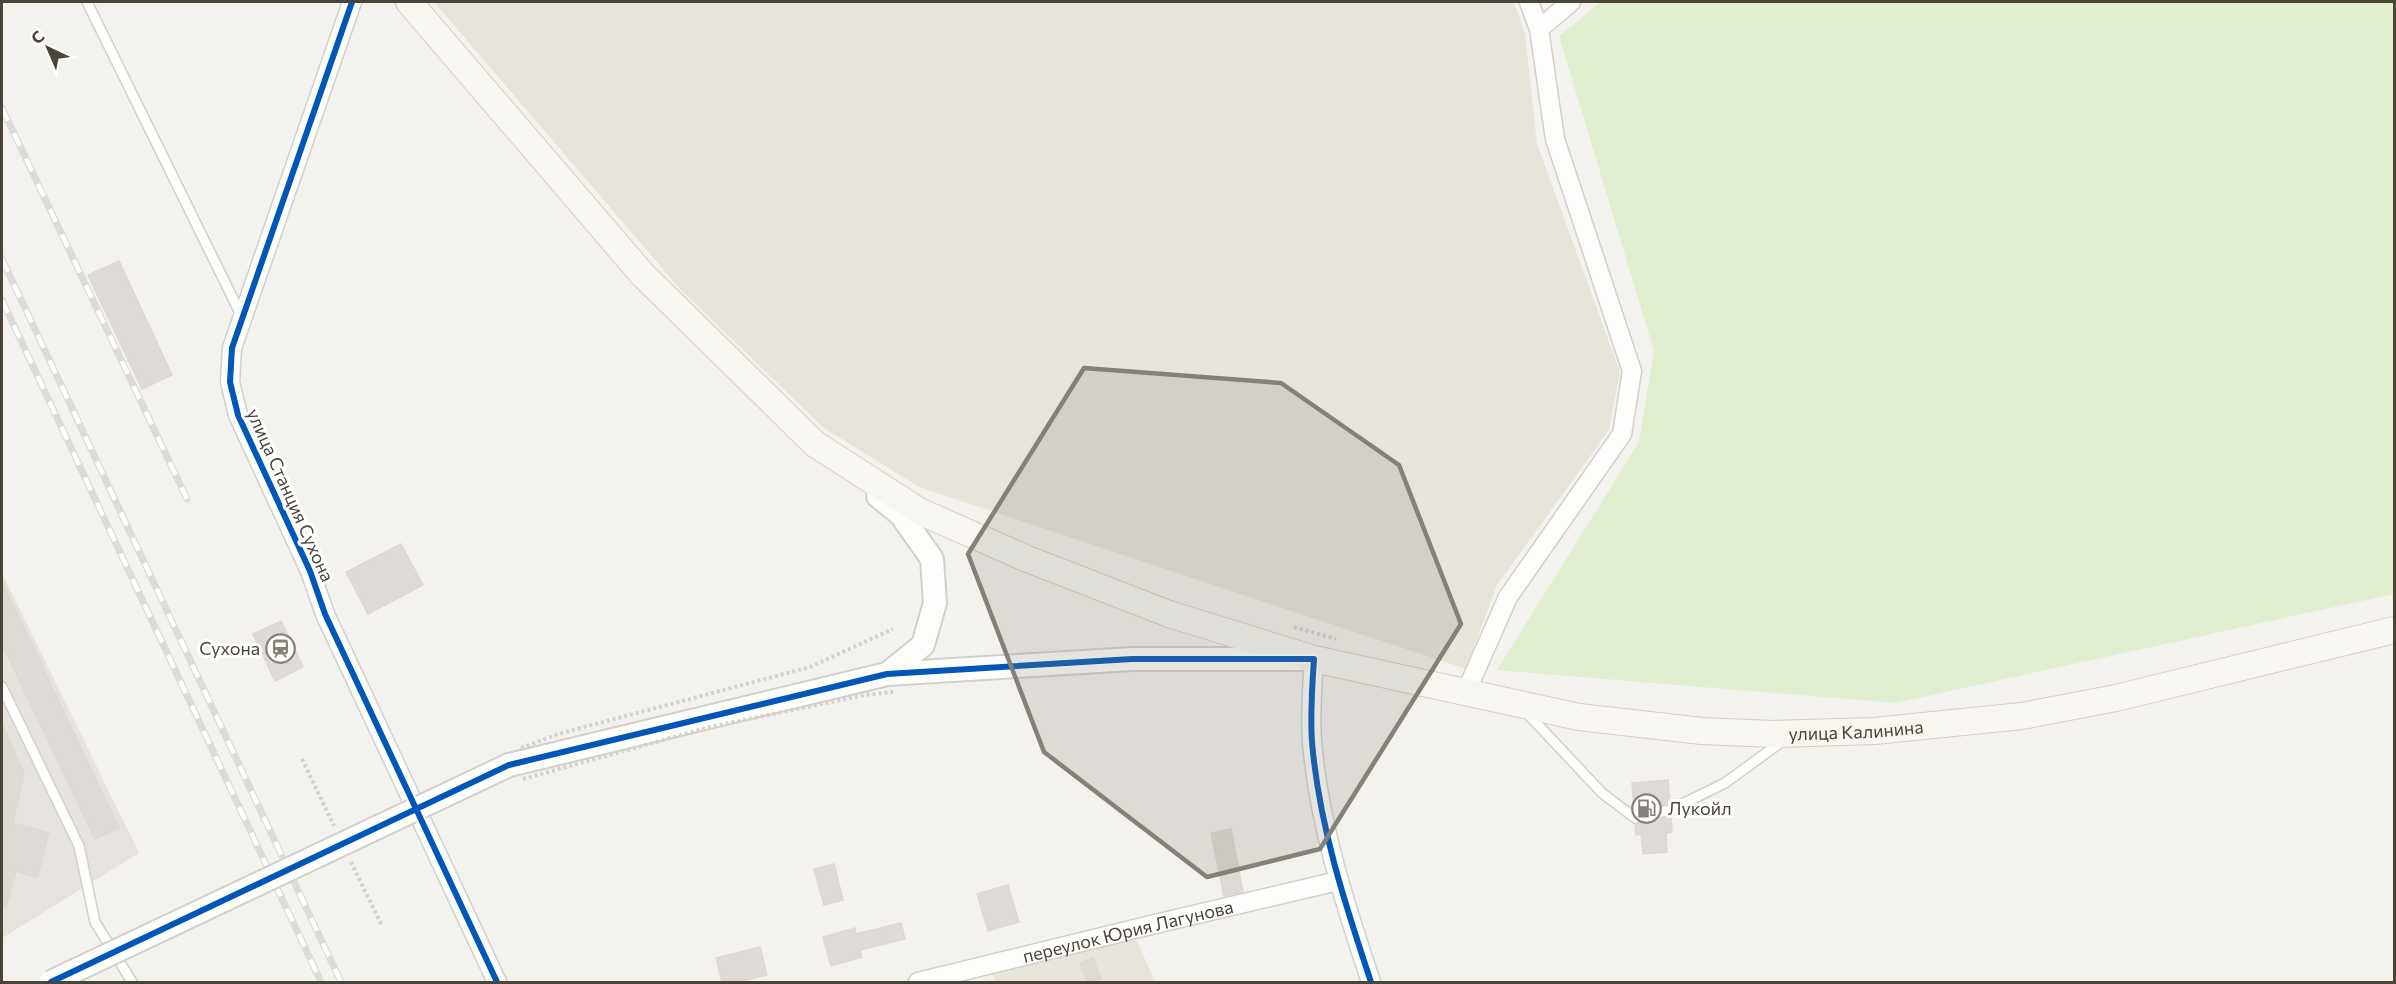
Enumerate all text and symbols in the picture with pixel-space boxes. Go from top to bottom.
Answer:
north arrow [18,18,78,78]
text: С [27,26,48,47]
street label: улица Станция Сухона [243,405,339,585]
station icon: Сухона [265,632,297,664]
place label: Сухона [199,637,260,659]
street label: улица Калинина [1788,715,1925,745]
fuel station icon: Лукойл [1631,792,1663,824]
place label: Лукойл [1668,797,1732,819]
street label: переулок Юрия Лагунова [1020,895,1235,967]

